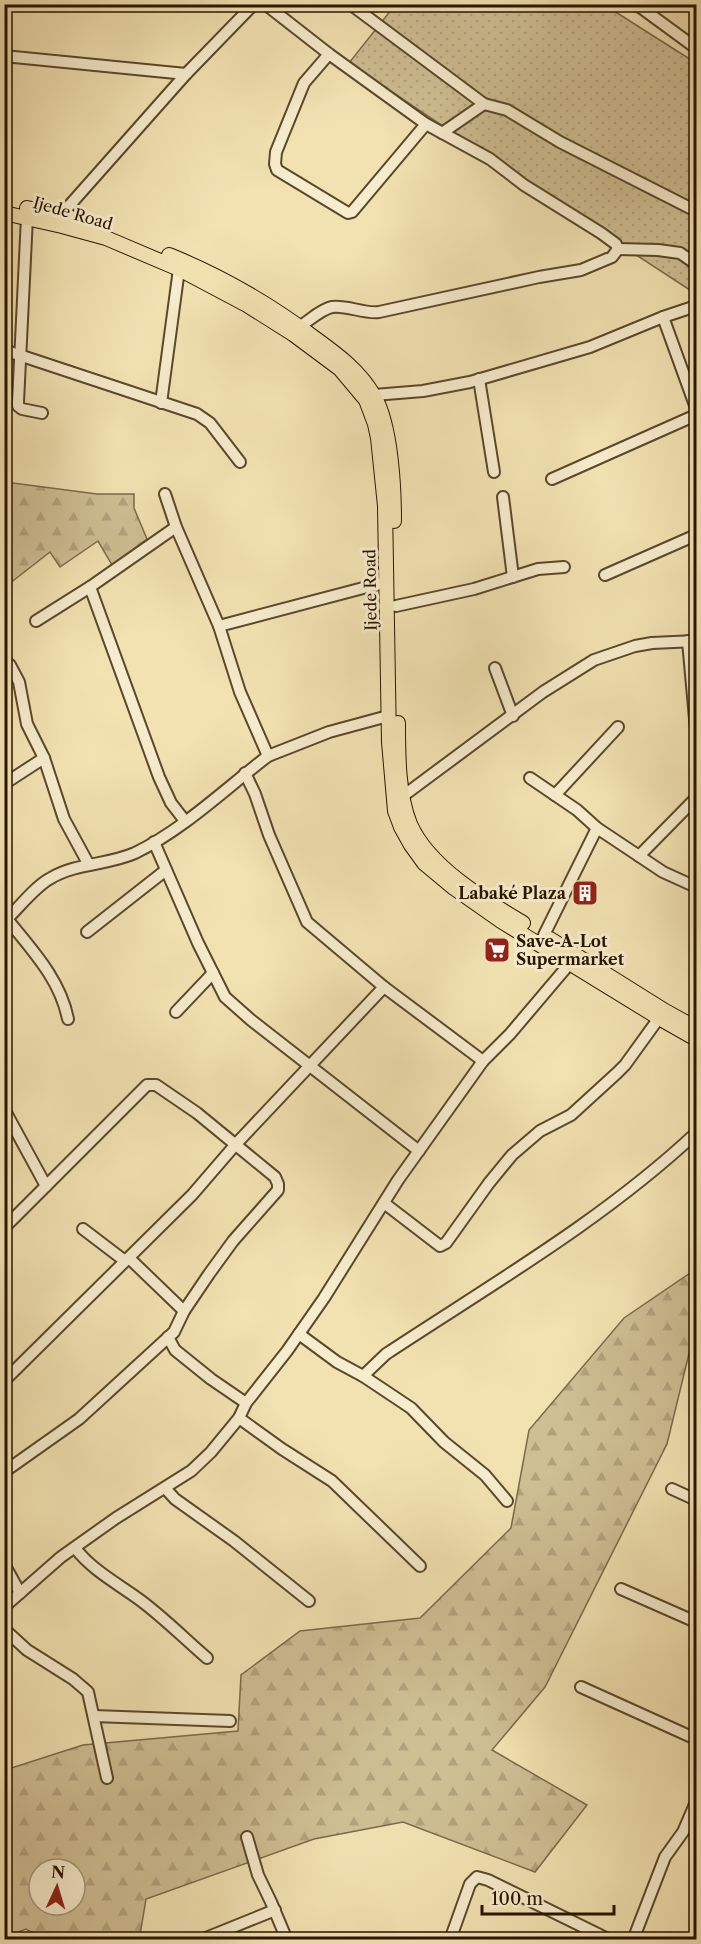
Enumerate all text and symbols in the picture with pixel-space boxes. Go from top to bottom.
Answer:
street label: Ijede Road [31,192,115,234]
street label: Ijede Road [359,549,381,631]
building icon: Labaké Plaza [570,878,600,908]
place label: Labaké Plaza [458,883,567,903]
place label: Save-A-Lot Supermarket [516,931,625,969]
supermarket icon: Save-A-Lot Supermarket [482,935,512,965]
north arrow [27,1857,87,1917]
text: N [50,1862,66,1883]
scale bar [482,1878,614,1916]
text: 100 m [491,1888,543,1910]

